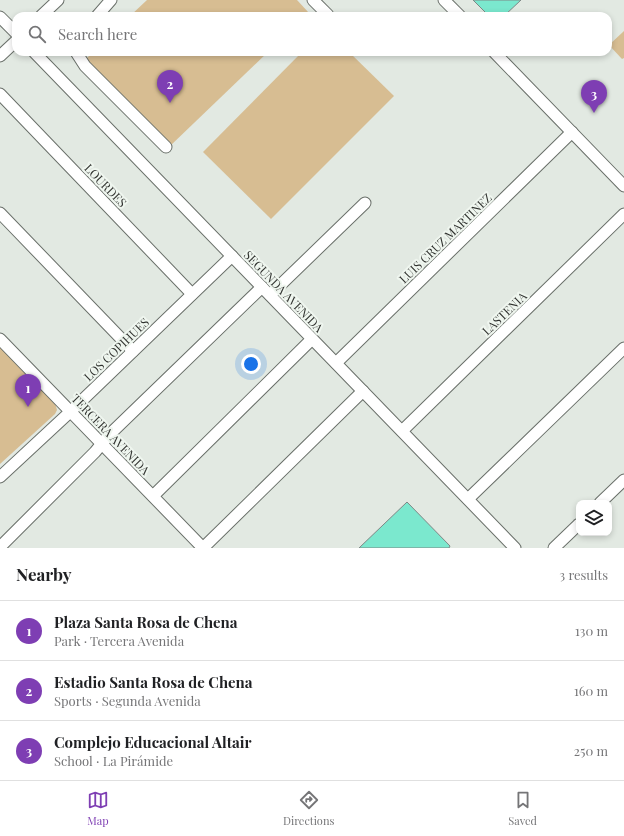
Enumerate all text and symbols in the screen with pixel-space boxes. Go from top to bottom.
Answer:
search box [12,12,612,56]
icon: search [26,23,48,45]
text: Search here [58,24,137,44]
pin: 2 [157,70,183,103]
pin: 3 [581,80,607,113]
street label: LOURDES [81,160,131,210]
street label: LUIS CRUZ MARTINEZ [395,190,495,286]
street label: SEGUNDA AVENIDA [241,247,328,336]
street label: LASTENIA [478,288,530,338]
street label: LOS COPIHUES [80,314,152,384]
your location [241,354,261,374]
pin: 1 [15,374,41,407]
street label: TERCERA AVENIDA [68,390,154,478]
map controls [576,500,612,536]
button: layers [576,500,612,536]
text: Nearby [16,563,71,585]
text: 3 results [559,566,608,583]
text: Plaza Santa Rosa de Chena [54,612,238,632]
text: 1 [27,622,31,639]
text: 130 m [575,622,608,639]
text: Park · Tercera Avenida [54,632,184,649]
text: Estadio Santa Rosa de Chena [54,672,253,692]
text: 2 [26,682,32,699]
text: 160 m [574,682,608,699]
text: Sports · Segunda Avenida [54,692,201,709]
text: Complejo Educacional Altair [54,732,252,752]
text: 3 [26,742,32,759]
text: 250 m [574,742,608,759]
text: School · La Pirámide [54,752,173,769]
tab: Map [87,789,109,828]
tab: Directions [283,789,334,828]
tab: Saved [508,789,537,828]

